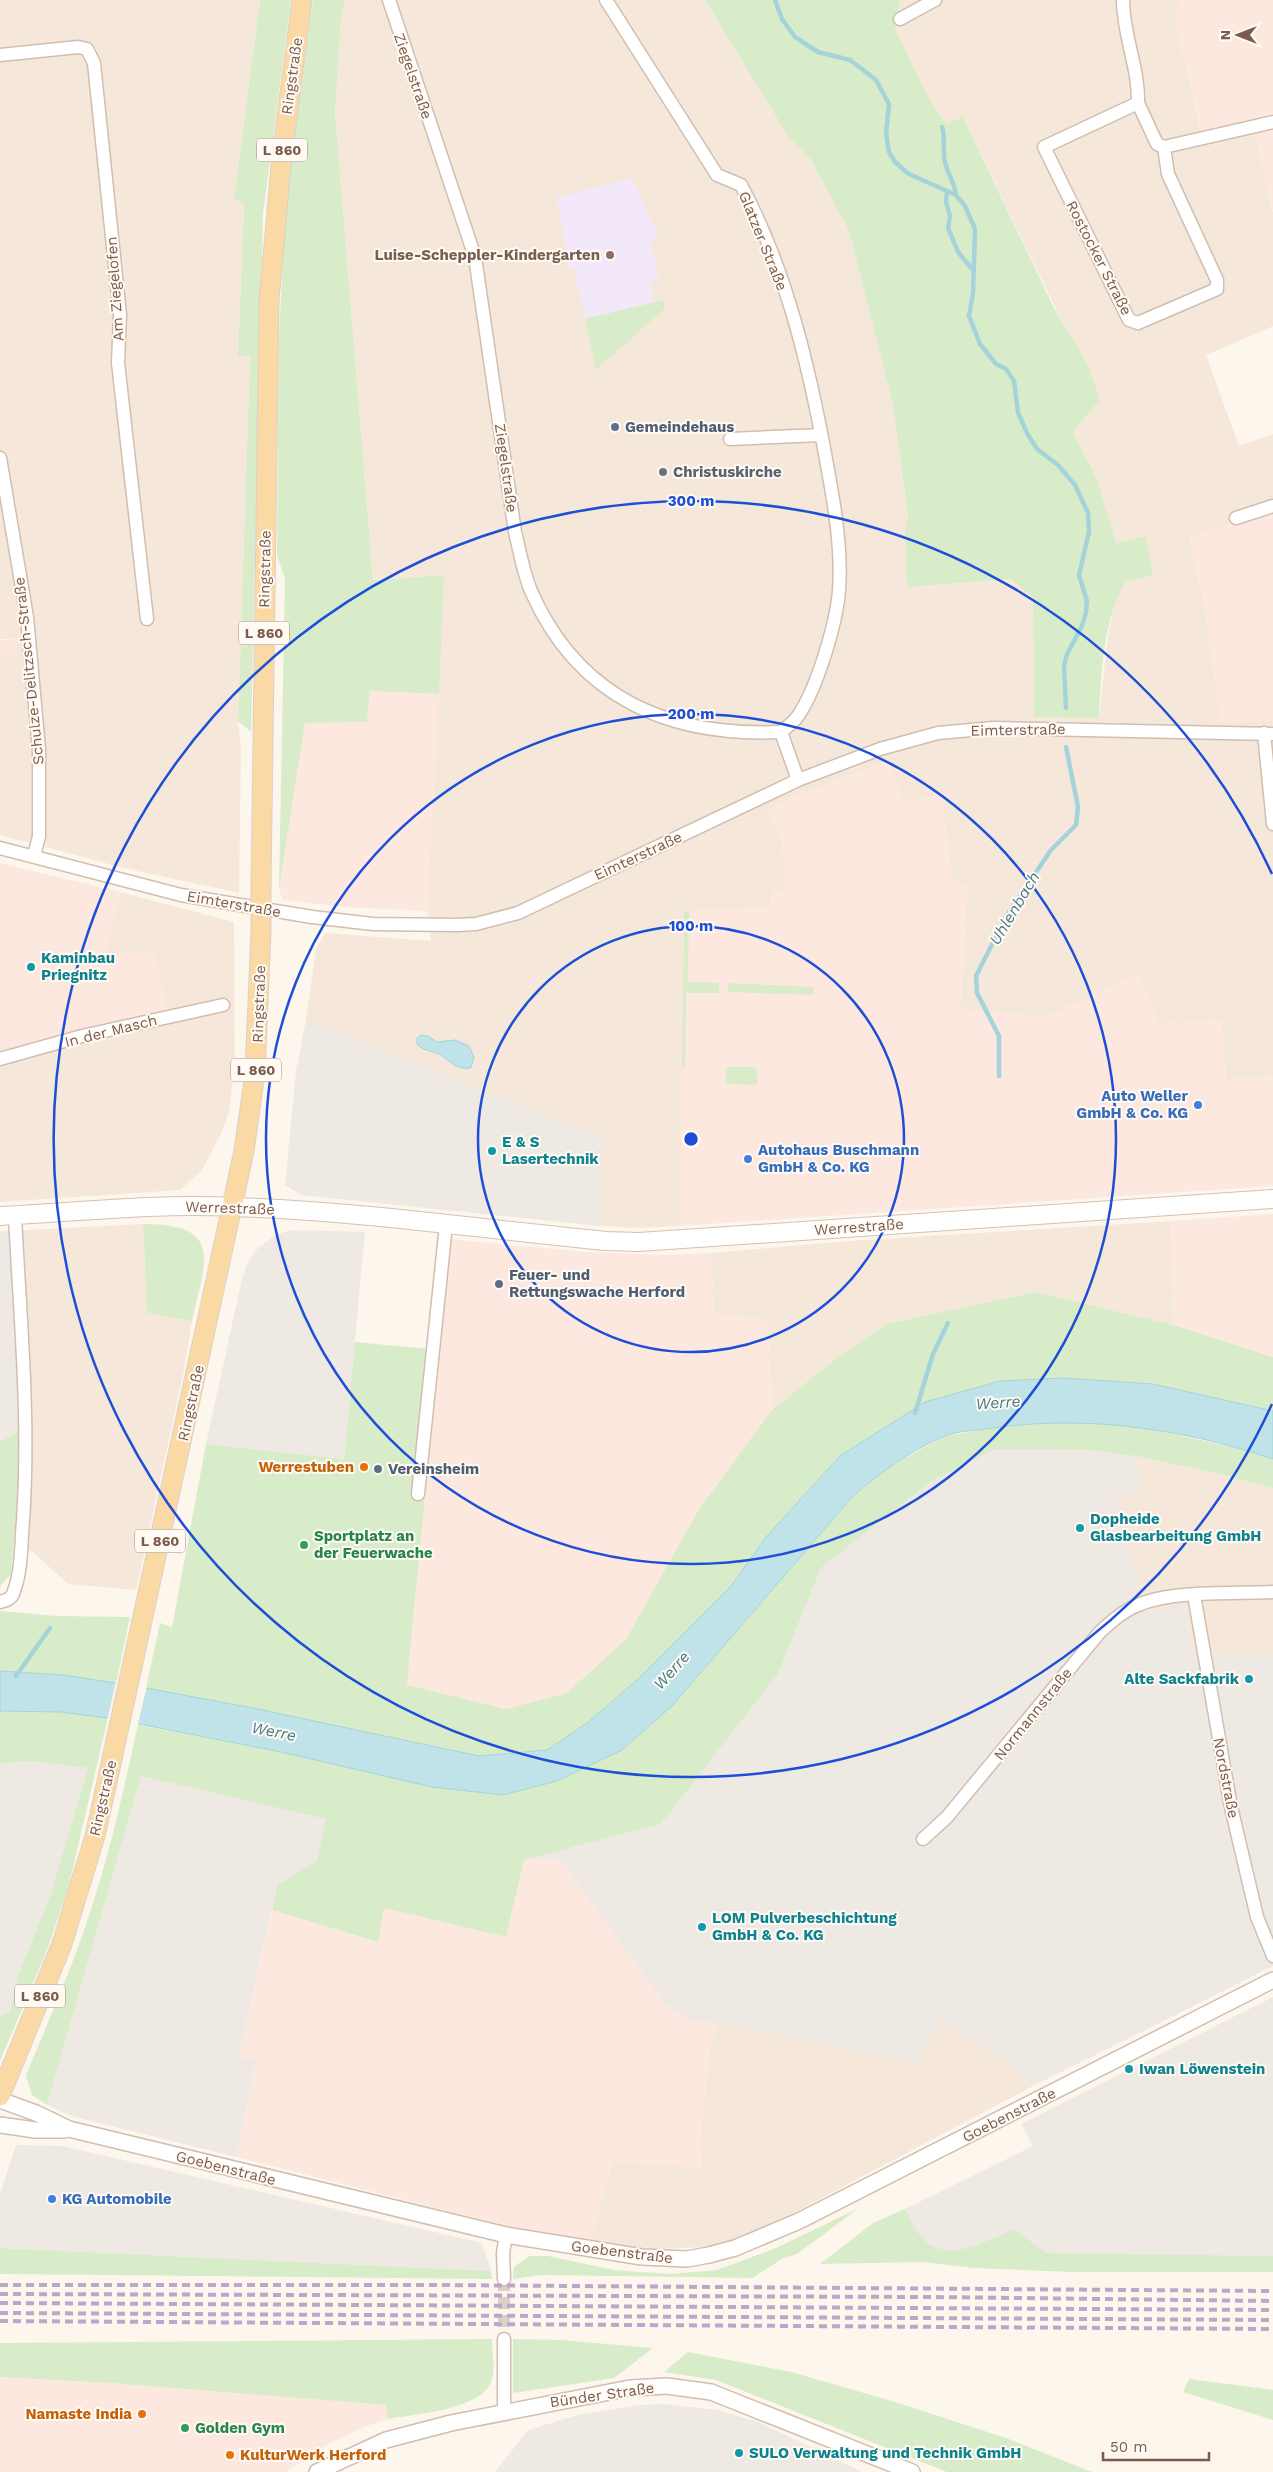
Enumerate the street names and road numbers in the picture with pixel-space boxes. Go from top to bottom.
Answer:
street label: Ziegelstraße [390,31,436,121]
street label: Ringstraße [278,36,306,116]
road number: L 860 [257,138,307,162]
street label: Glatzer Straße [735,189,791,293]
street label: Rostocker Straße [1062,198,1136,318]
street label: Am Ziegelofen [102,236,128,342]
street label: Ziegelstraße [491,422,521,514]
street label: Ringstraße [255,530,275,608]
street label: Schulze-Delitzsch-Straße [10,576,48,766]
road number: L 860 [239,622,289,644]
street label: Eimterstraße [970,720,1066,740]
street label: Eimterstraße [591,828,685,884]
street label: Eimterstraße [186,887,282,921]
street label: Ringstraße [249,965,269,1043]
street label: In der Masch [63,1011,159,1051]
road number: L 860 [231,1058,281,1082]
street label: Werrestraße [185,1197,275,1219]
street label: Werrestraße [814,1215,904,1239]
street label: Ringstraße [174,1363,208,1443]
road number: L 860 [135,1530,185,1552]
street label: Normannstraße [990,1664,1076,1764]
street label: Nordstraße [1209,1736,1243,1820]
street label: Ringstraße [85,1758,121,1838]
road number: L 860 [15,1984,65,2008]
street label: Goebenstraße [959,2084,1059,2146]
street label: Goebenstraße [174,2147,278,2189]
street label: Goebenstraße [570,2237,674,2267]
street label: Bünder Straße [549,2379,655,2411]

